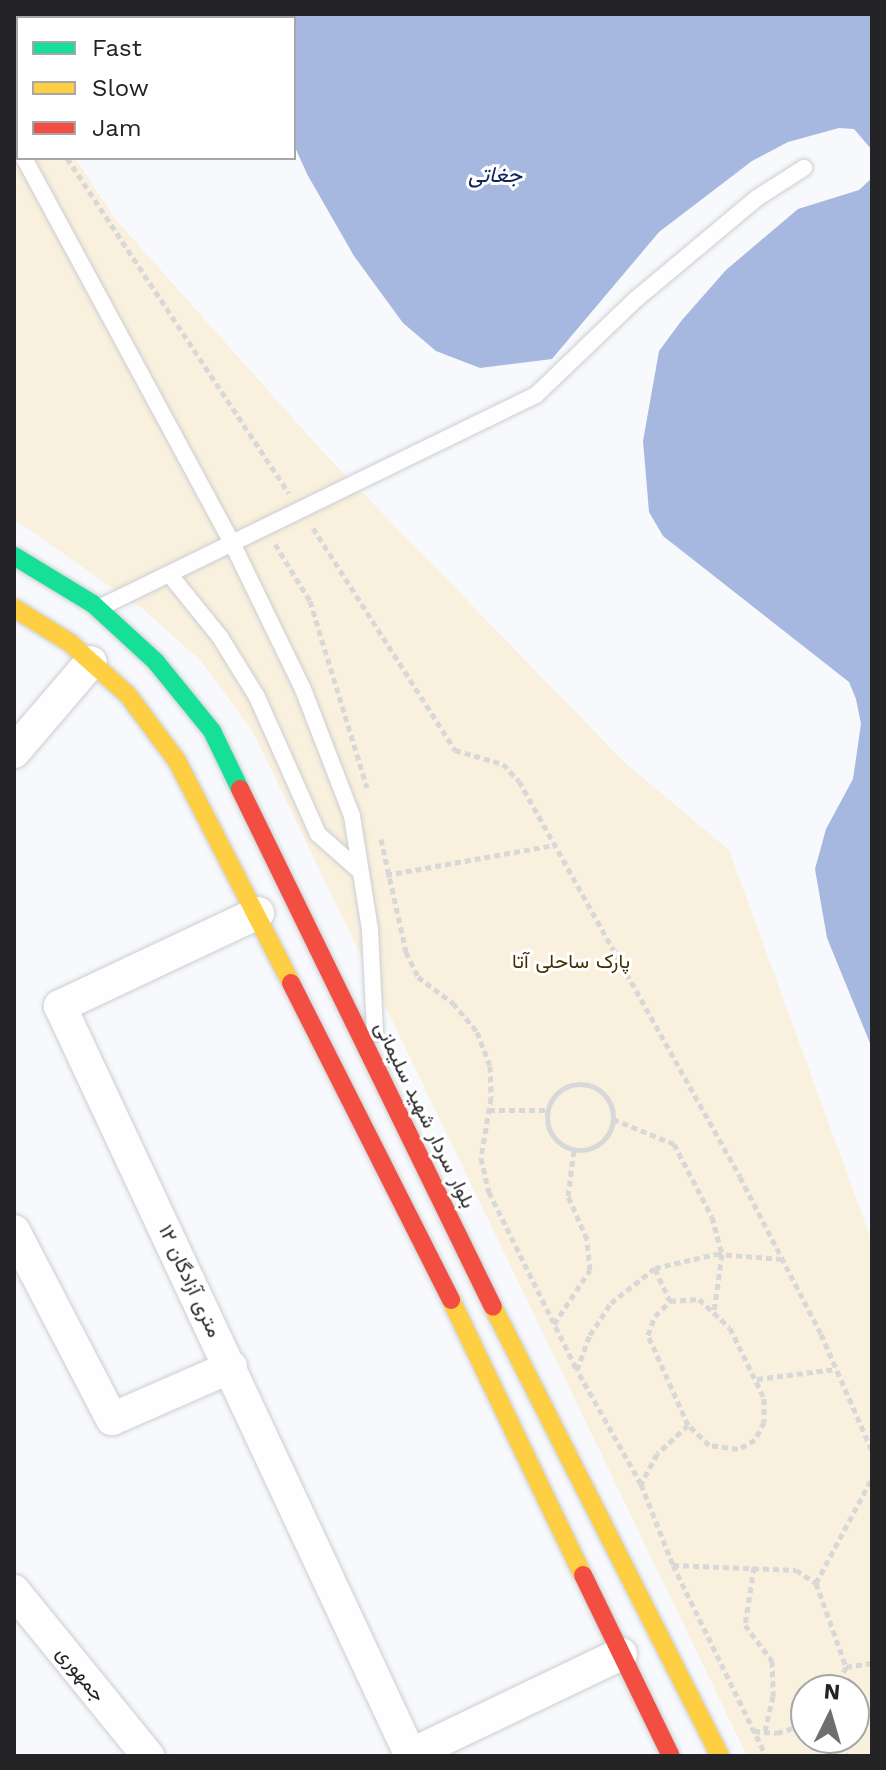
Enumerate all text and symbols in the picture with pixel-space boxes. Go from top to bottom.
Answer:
legend [16,16,296,160]
text: Fast [92,34,142,62]
text: Slow [92,74,149,102]
text: Jam [92,114,142,142]
water label: جغاتی [468,162,522,188]
park label: پارک ساحلی آتا [512,949,630,973]
street label: بلوار سردار شهید سلیمانی [369,1018,481,1212]
street label: ۱۲ متری آزادگان [153,1221,227,1341]
street label: جمهوری [51,1641,111,1707]
north arrow [790,1674,870,1754]
text: N [823,1678,841,1705]

